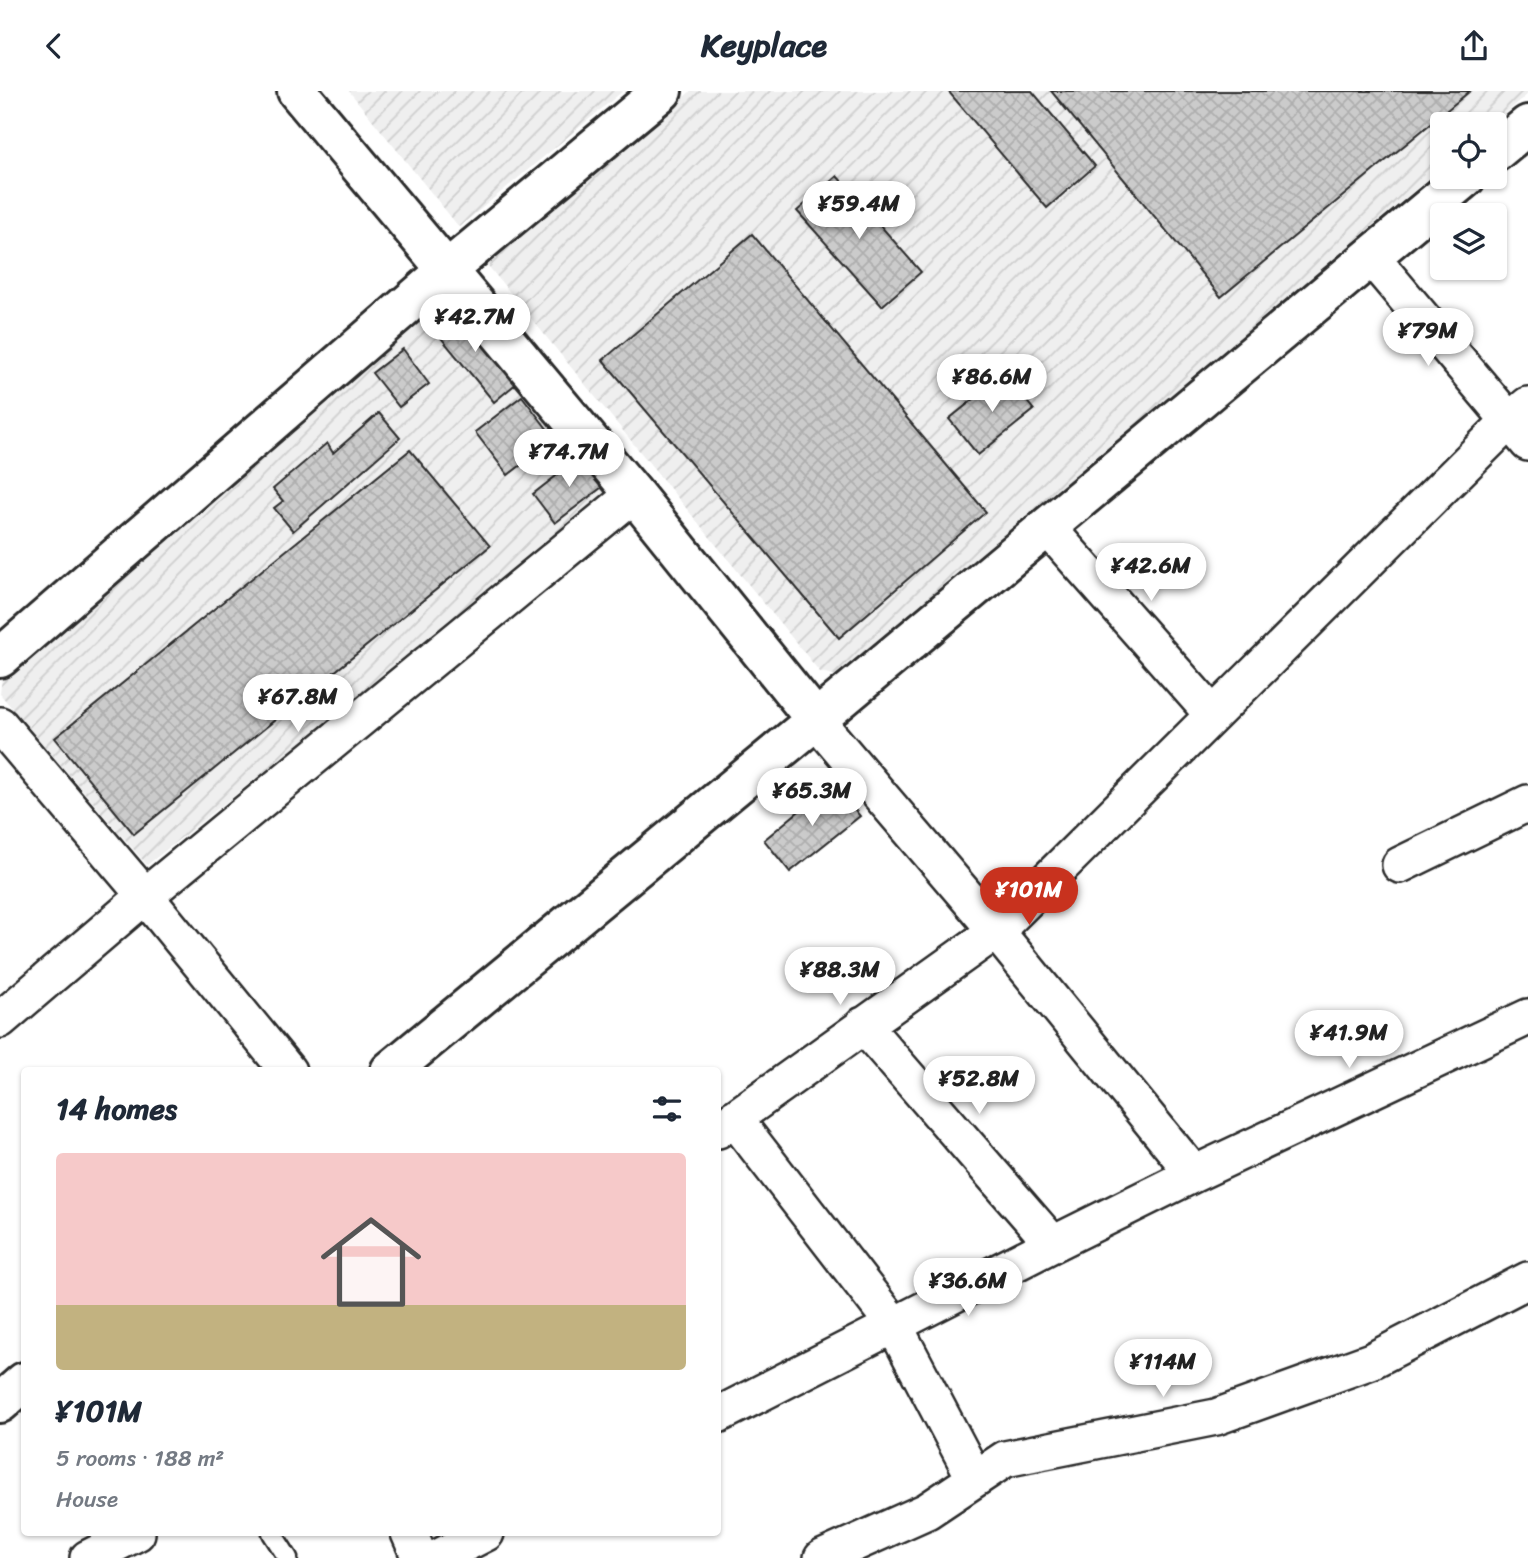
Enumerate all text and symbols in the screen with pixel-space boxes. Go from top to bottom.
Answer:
text: Keyplace [701,17,827,74]
icon: back [35,27,73,65]
icon: share [1455,27,1493,65]
map controls [1430,112,1507,280]
button: locate [1430,112,1507,189]
pin: ¥59.4M [802,181,916,241]
text: ¥59.4M [818,183,900,224]
button: layers [1430,203,1507,280]
pin: ¥42.7M [418,295,532,354]
text: ¥42.7M [435,296,515,337]
pin: ¥79M [1387,309,1469,368]
text: ¥79M [1399,310,1457,351]
pin: ¥86.6M [935,355,1049,414]
text: ¥86.6M [953,356,1031,397]
pin: ¥74.7M [512,429,626,489]
text: ¥74.7M [529,431,609,472]
pin: ¥42.6M [1094,543,1208,603]
text: ¥42.6M [1111,545,1191,586]
pin: ¥67.8M [241,675,355,734]
text: ¥67.8M [259,676,337,717]
pin: ¥65.3M [755,769,869,828]
text: ¥65.3M [773,770,851,811]
pin: ¥101M [980,867,1078,927]
text: ¥101M [996,869,1062,910]
pin: ¥88.3M [783,947,897,1007]
text: ¥88.3M [801,949,879,990]
pin: ¥41.9M [1292,1011,1406,1070]
text: ¥41.9M [1311,1012,1387,1053]
pin: ¥52.8M [922,1056,1036,1116]
text: ¥52.8M [939,1058,1019,1099]
text: 14 homes [56,1082,177,1136]
icon: filters [648,1090,686,1128]
icon: home [308,1199,434,1325]
pin: ¥36.6M [911,1259,1025,1318]
text: ¥36.6M [929,1260,1007,1301]
pin: ¥114M [1114,1339,1212,1399]
text: ¥114M [1130,1341,1196,1382]
text: ¥101M [56,1384,142,1438]
text: 5 rooms · 188 m² [56,1438,224,1479]
text: House [56,1479,118,1520]

